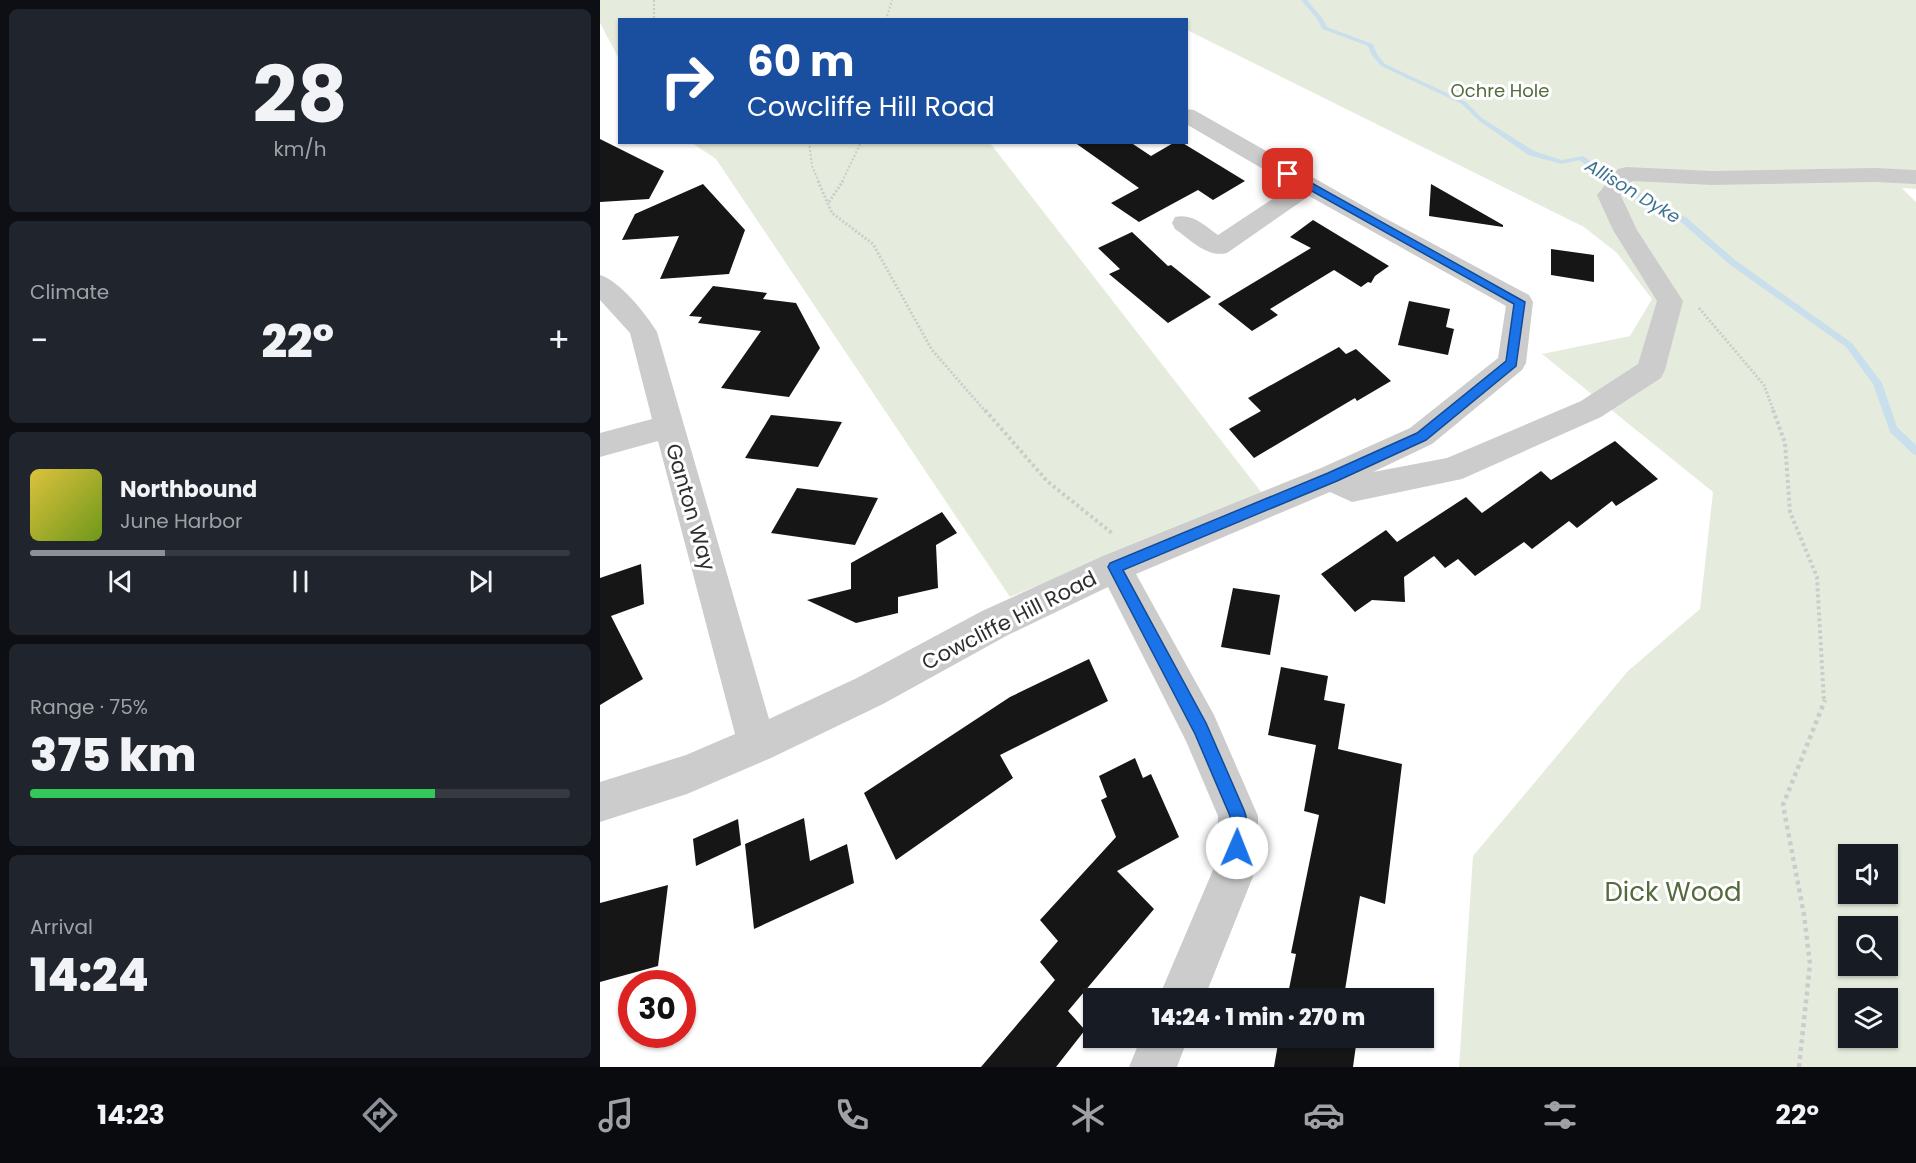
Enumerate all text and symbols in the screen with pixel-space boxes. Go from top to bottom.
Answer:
text: 60 m [747,32,855,91]
text: 28 [252,40,348,149]
icon: right [648,42,726,120]
park label: Ochre Hole [1451,78,1549,103]
text: Cowcliffe Hill Road [747,88,995,125]
text: km/h [273,135,327,163]
pin [1262,148,1313,199]
water label: Allison Dyke [1580,152,1685,229]
icon: arrive [1271,157,1304,190]
text: Climate [30,278,109,306]
text: 22° [261,310,334,373]
text: − [30,317,48,364]
text: + [547,317,570,364]
street label: Ganton Way [659,440,723,574]
text: Northbound [120,474,257,505]
text: June Harbor [120,507,243,535]
street label: Cowcliffe Hill Road [917,563,1101,677]
icon: previous [104,565,137,598]
icon: pause [284,565,317,598]
icon: next [464,565,497,598]
text: Range · 75% [30,693,148,721]
text: 375 km [30,724,196,787]
position arrow [1205,816,1269,880]
map controls [1838,844,1898,1048]
button: sound [1838,844,1898,904]
park label: Dick Wood [1604,874,1742,910]
text: Arrival [30,913,93,941]
button: search [1838,916,1898,976]
text: 14:24 [30,944,149,1007]
speed limit sign: 30 [618,970,696,1048]
button: layers [1838,988,1898,1048]
text: 14:24 · 1 min · 270 m [1152,1002,1365,1033]
icon: directions [359,1094,401,1136]
icon: music [595,1094,637,1136]
icon: phone [831,1094,873,1136]
icon: climate [1067,1094,1109,1136]
icon: car [1303,1094,1345,1136]
icon: filters [1539,1094,1581,1136]
text: 14:23 [97,1096,165,1133]
text: 22° [1776,1096,1819,1133]

